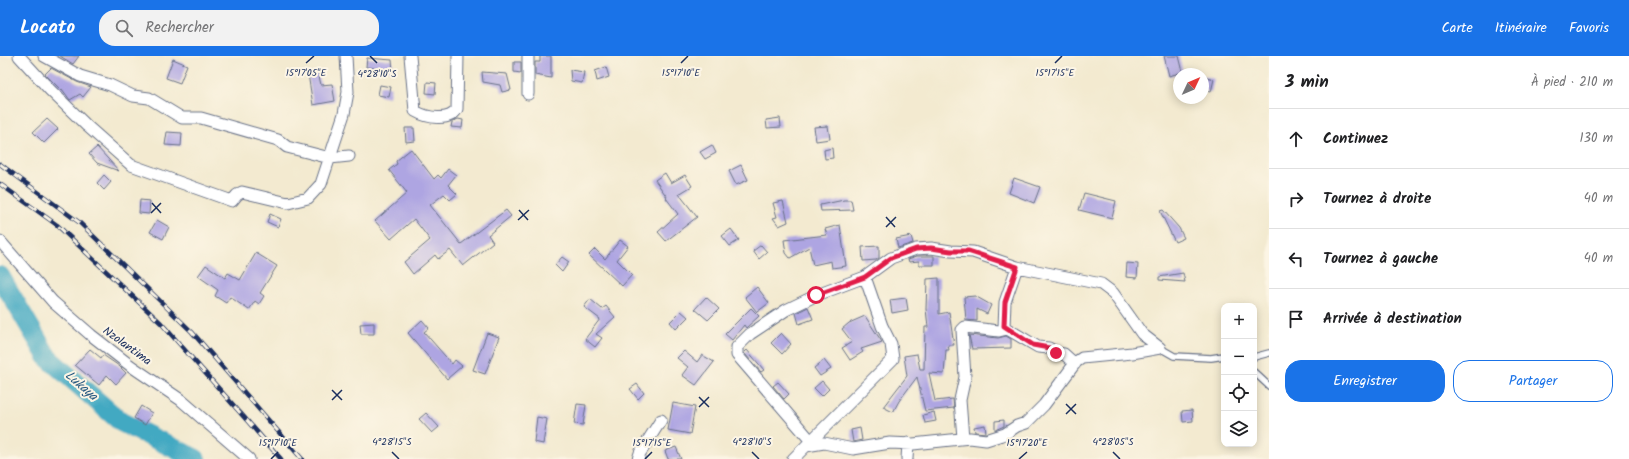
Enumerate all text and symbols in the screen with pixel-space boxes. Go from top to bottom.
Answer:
search box [99,10,379,46]
text: Locato [20,13,75,43]
text: Rechercher [145,16,214,40]
icon: search [113,17,135,39]
text: Carte [1441,17,1473,39]
text: Itinéraire [1495,17,1547,39]
text: Favoris [1569,17,1609,39]
text: 15°17'05"E [286,65,327,81]
text: 15°17'10"E [662,65,701,81]
text: 15°17'15"E [1036,65,1076,81]
text: 4°28'10"S [358,66,397,82]
north arrow [1173,68,1209,104]
text: 3 min [1285,69,1329,96]
text: À pied · 210 m [1531,72,1613,93]
text: Continuez [1323,127,1388,151]
icon: ahead [1285,128,1307,150]
text: 130 m [1579,128,1613,149]
text: Tournez à droite [1323,187,1431,211]
icon: right [1285,188,1307,210]
text: 40 m [1584,188,1613,209]
text: Tournez à gauche [1323,247,1438,271]
icon: left [1285,248,1307,270]
text: 40 m [1584,248,1613,269]
route start [807,286,825,304]
map controls [1221,303,1257,447]
button: + [1221,303,1257,339]
text: Arrivée à destination [1323,307,1462,331]
icon: arrive [1285,308,1307,330]
street label: Nzolantima [99,322,156,371]
button: − [1221,339,1257,375]
route end [1047,344,1065,362]
button: Enregistrer [1285,360,1445,402]
button: Partager [1453,360,1613,402]
water label: Lukaya [60,366,103,407]
button: locate [1221,375,1257,411]
button: layers [1221,411,1257,447]
text: 4°28'15"S [372,434,412,450]
text: 4°28'10"S [733,434,772,450]
text: 4°28'05"S [1092,434,1134,450]
text: 15°17'10"E [259,435,298,451]
text: 15°17'15"E [633,435,673,451]
text: 15°17'20"E [1006,435,1049,451]

